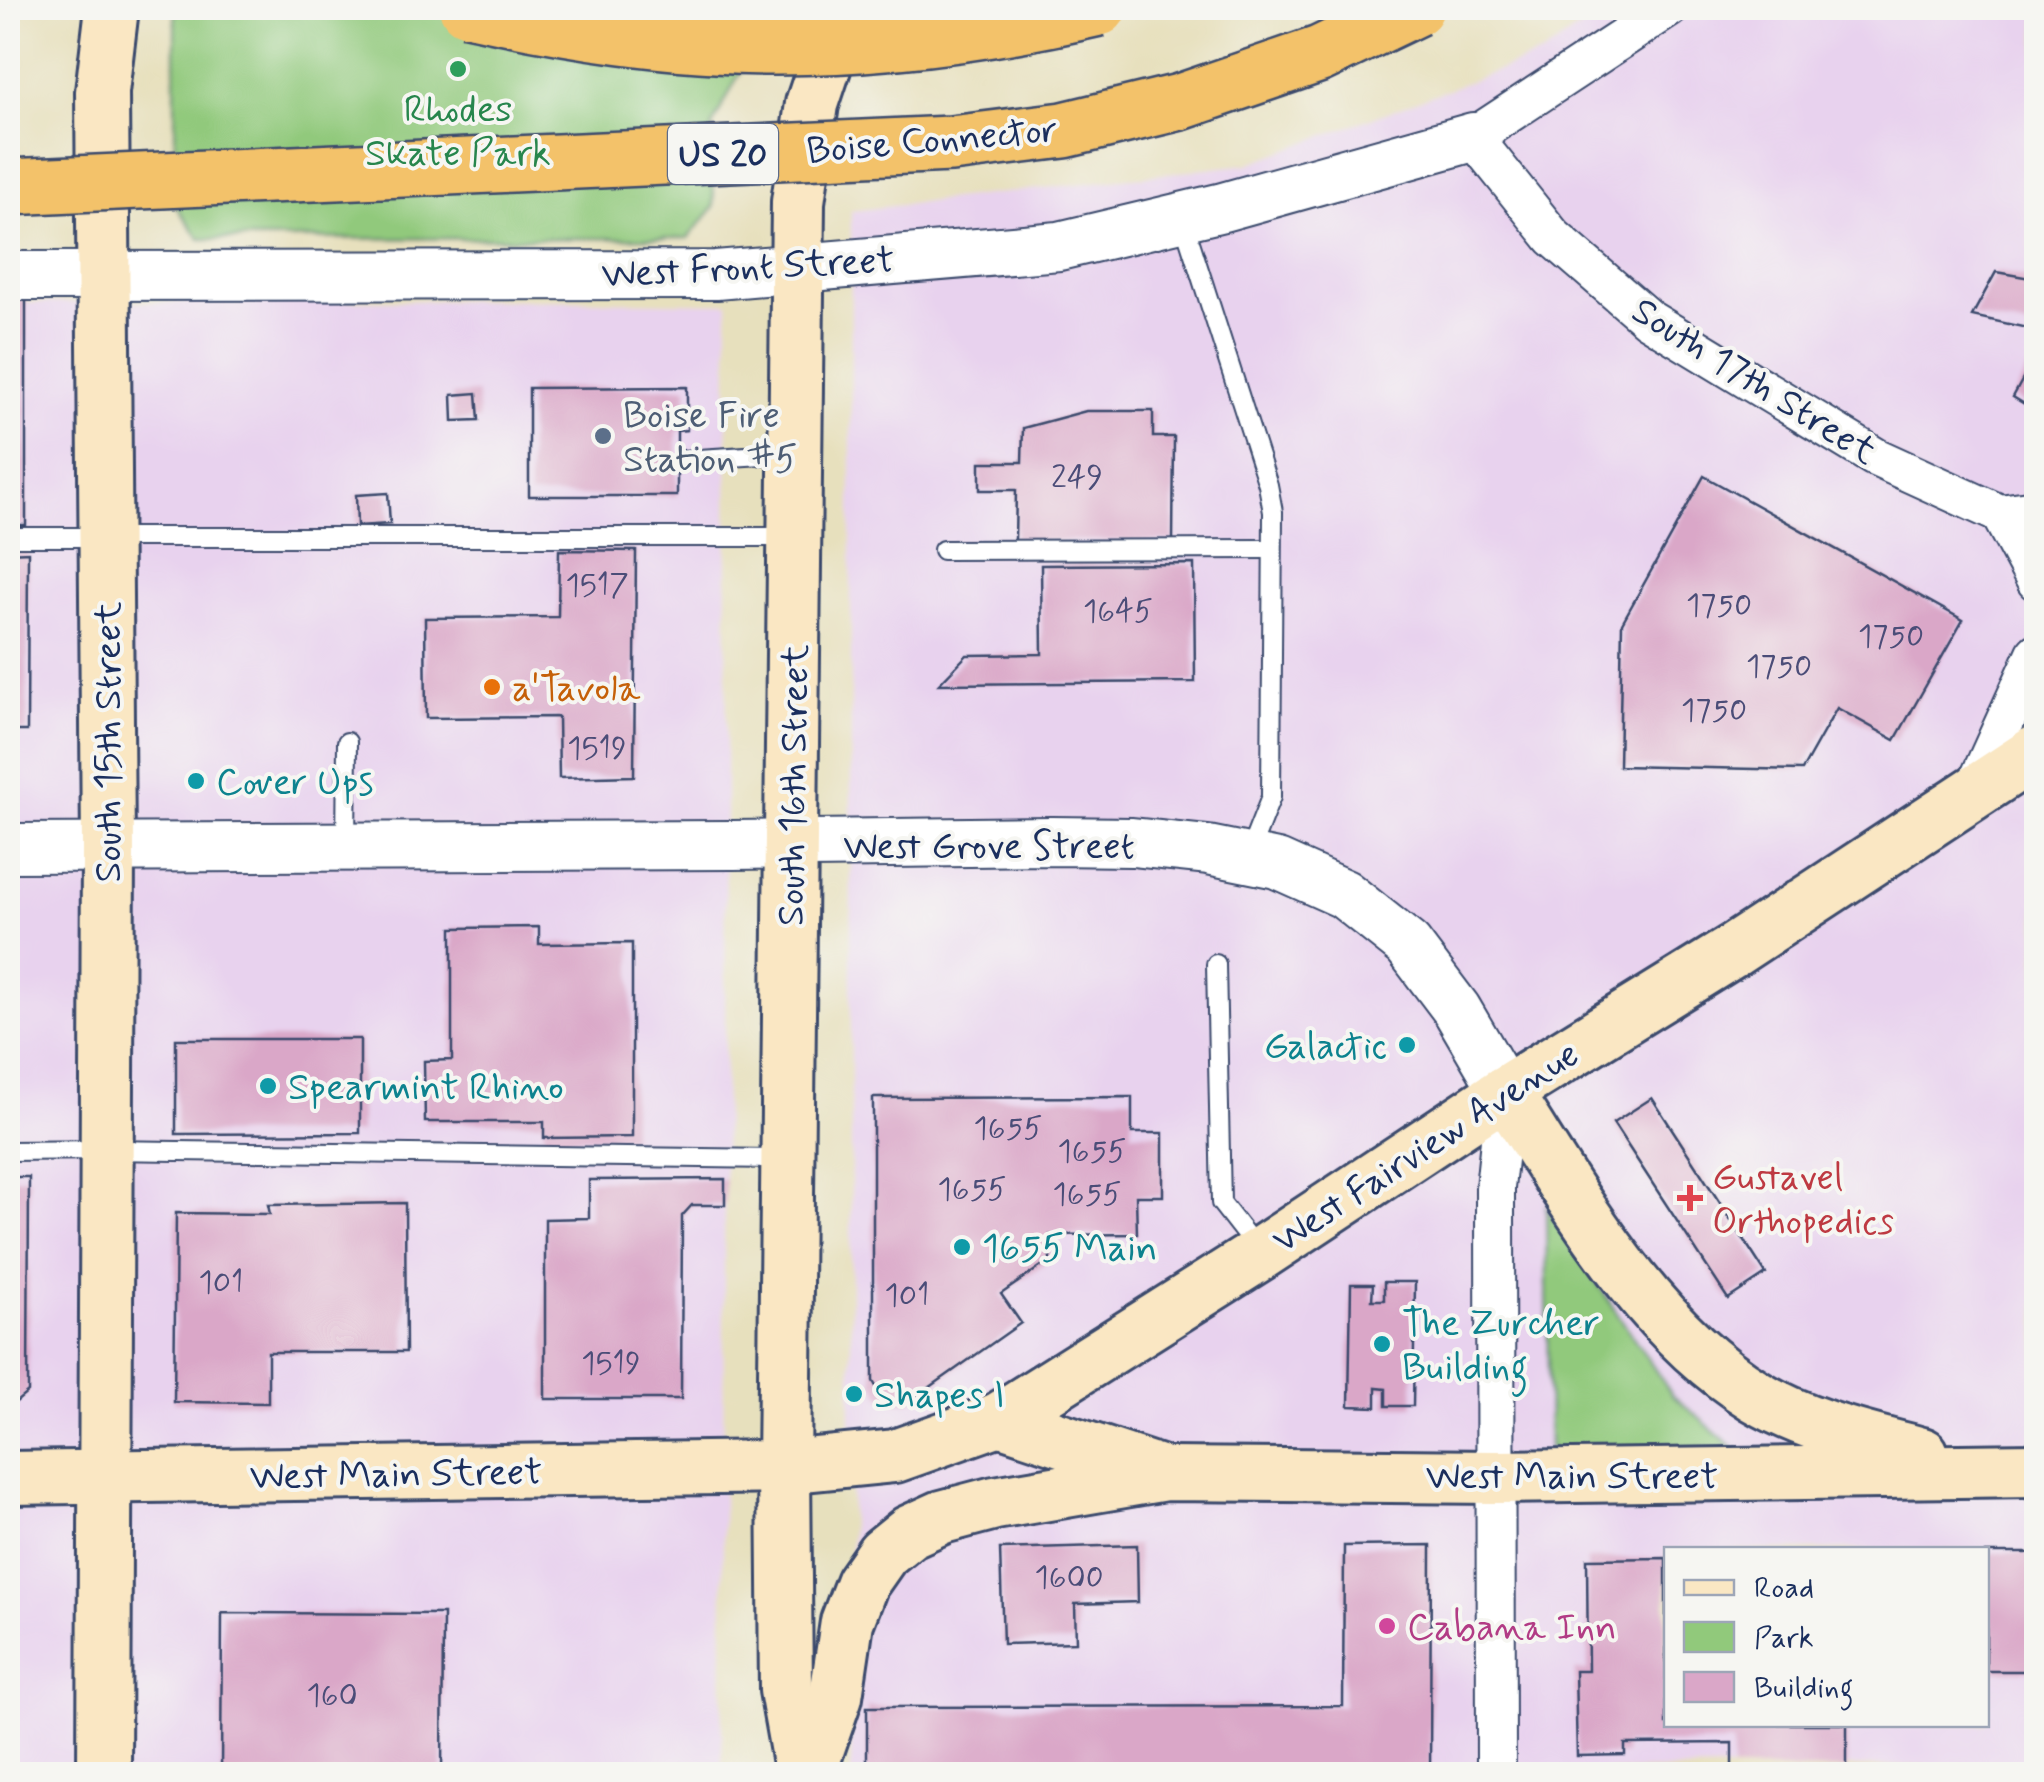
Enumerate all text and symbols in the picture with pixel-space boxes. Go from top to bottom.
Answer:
marker: Rhodes Skate Park [447,58,469,80]
place label: Rhodes Skate Park [365,86,551,179]
street label: Boise Connector [805,106,1060,177]
road number: US 20 [668,124,778,184]
street label: West Front Street [601,236,896,301]
street label: South 17th Street [1622,287,1885,477]
place label: Boise Fire Station #5 [623,392,797,485]
marker: Boise Fire Station #5 [592,425,614,447]
house number: 249 [1051,457,1103,499]
house number: 1517 [565,565,629,607]
house number: 1750 [1686,585,1752,627]
house number: 1645 [1083,591,1153,633]
street label: South 15th Street [85,601,134,883]
house number: 1750 [1858,616,1924,658]
street label: South 16th Street [768,644,821,926]
house number: 1750 [1746,646,1812,688]
place label: a'Tavola [512,665,641,714]
marker: a'Tavola [481,676,503,698]
house number: 1750 [1681,690,1747,732]
house number: 1519 [567,728,627,770]
place label: Cover Ups [216,759,373,808]
marker: Cover Ups [185,770,207,792]
street label: West Grove Street [843,823,1135,872]
place label: Galactic [1264,1023,1387,1072]
street label: West Fairview Avenue [1264,1031,1589,1266]
marker: Galactic [1396,1034,1418,1056]
place label: Spearmint Rhino [288,1064,564,1113]
marker: Spearmint Rhino [257,1075,279,1097]
house number: 1655 [974,1108,1043,1150]
house number: 1655 [1058,1131,1127,1173]
place label: Gustavel Orthopedics [1712,1154,1894,1247]
house number: 1655 [938,1169,1007,1211]
house number: 1655 [1053,1174,1122,1216]
marker: Gustavel Orthopedics [1677,1185,1703,1211]
place label: 1655 Main [982,1225,1157,1274]
marker: 1655 Main [951,1236,973,1258]
house number: 101 [198,1262,244,1304]
house number: 101 [884,1275,930,1317]
place label: The Zurcher Building [1402,1300,1600,1397]
marker: The Zurcher Building [1371,1333,1393,1355]
house number: 1519 [581,1343,641,1385]
place label: Shapes I [874,1372,1005,1421]
marker: Shapes I [843,1383,865,1405]
street label: West Main Street [250,1448,543,1503]
street label: West Main Street [1426,1453,1718,1502]
legend [1664,1547,1989,1727]
house number: 1600 [1034,1557,1104,1599]
text: Road [1754,1569,1814,1608]
place label: Cabana Inn [1407,1604,1617,1653]
marker: Cabana Inn [1376,1615,1398,1637]
text: Park [1754,1619,1814,1658]
text: Building [1754,1669,1853,1711]
house number: 160 [306,1675,358,1717]

